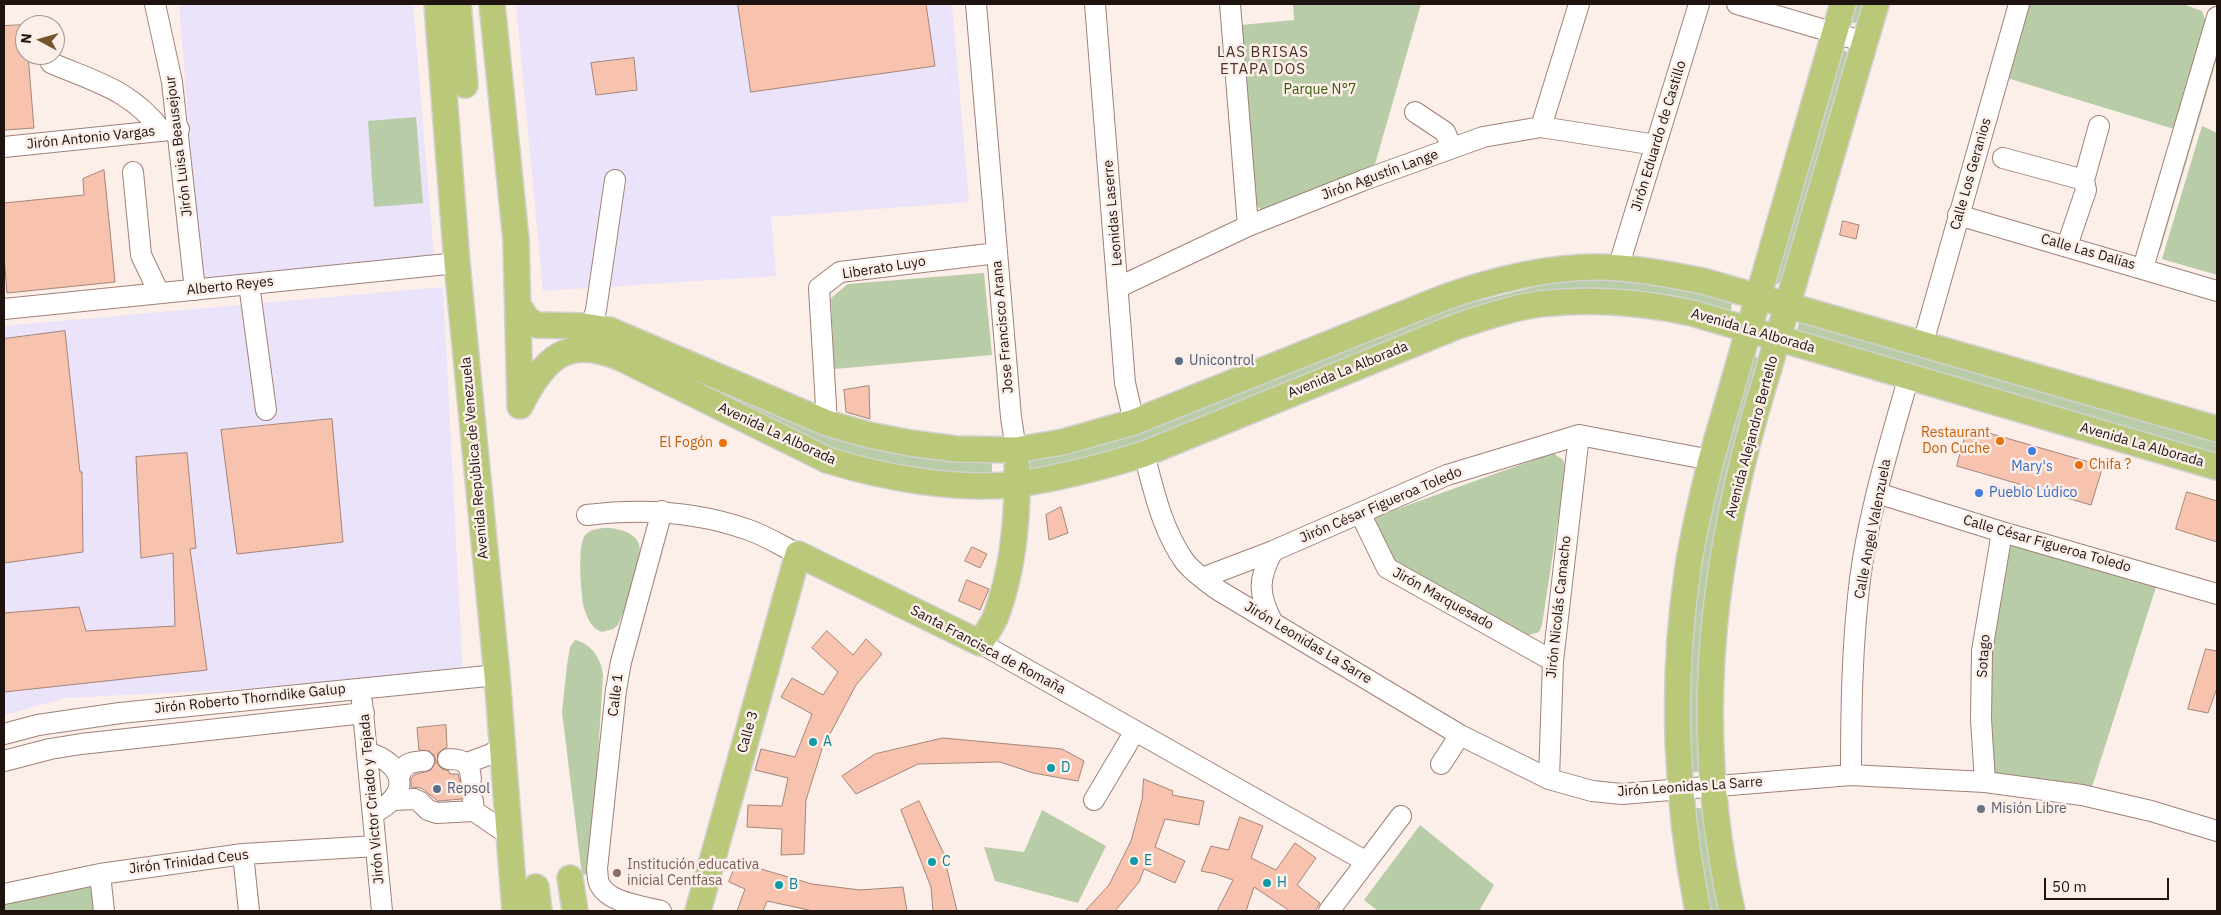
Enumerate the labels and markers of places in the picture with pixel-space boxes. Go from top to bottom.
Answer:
place label: Unicontrol [1189,353,1254,369]
marker: Unicontrol [1173,355,1185,367]
place label: Restaurant Don Cuche [1921,425,1990,458]
place label: El Fogón [659,435,713,451]
marker: Restaurant Don Cuche [1994,435,2006,447]
marker: El Fogón [717,437,729,449]
marker: Mary's [2026,445,2038,457]
place label: Chifa ? [2089,457,2131,473]
place label: Mary's [2011,459,2053,475]
marker: Chifa ? [2073,459,2085,471]
place label: Pueblo Lúdico [1989,485,2077,501]
marker: Pueblo Lúdico [1973,487,1985,499]
place label: A [823,734,832,750]
marker: A [807,736,819,748]
place label: D [1061,760,1070,776]
marker: D [1045,762,1057,774]
place label: Repsol [447,781,490,797]
marker: Repsol [431,783,443,795]
place label: Misión Libre [1991,801,2067,817]
marker: Misión Libre [1975,803,1987,815]
place label: E [1144,853,1152,869]
place label: C [942,854,951,870]
marker: E [1128,855,1140,867]
marker: C [926,856,938,868]
place label: Institución educativa inicial Centfasa [627,857,759,890]
marker: Institución educativa inicial Centfasa [611,867,623,879]
place label: H [1277,875,1287,891]
place label: B [789,877,798,893]
marker: H [1261,877,1273,889]
marker: B [773,879,785,891]

